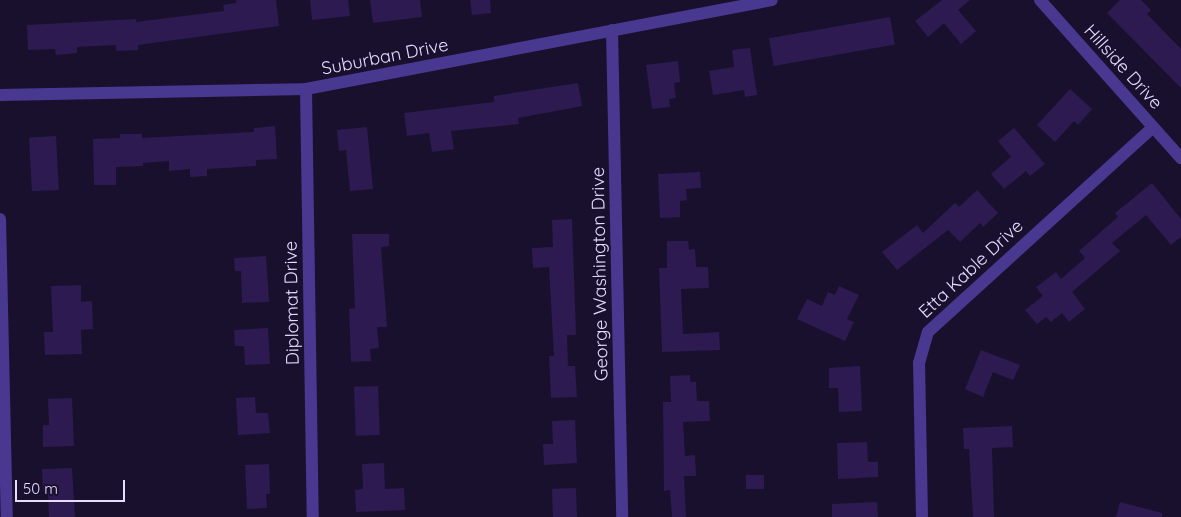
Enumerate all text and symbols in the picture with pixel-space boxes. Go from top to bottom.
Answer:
street label: Hillside Drive [1079,20,1167,114]
street label: Suburban Drive [320,34,450,80]
street label: George Washington Drive [587,167,613,381]
street label: Etta Kable Drive [914,215,1028,323]
street label: Diplomat Drive [280,241,304,365]
scale bar [18,470,128,502]
text: 50 m [23,479,58,498]

